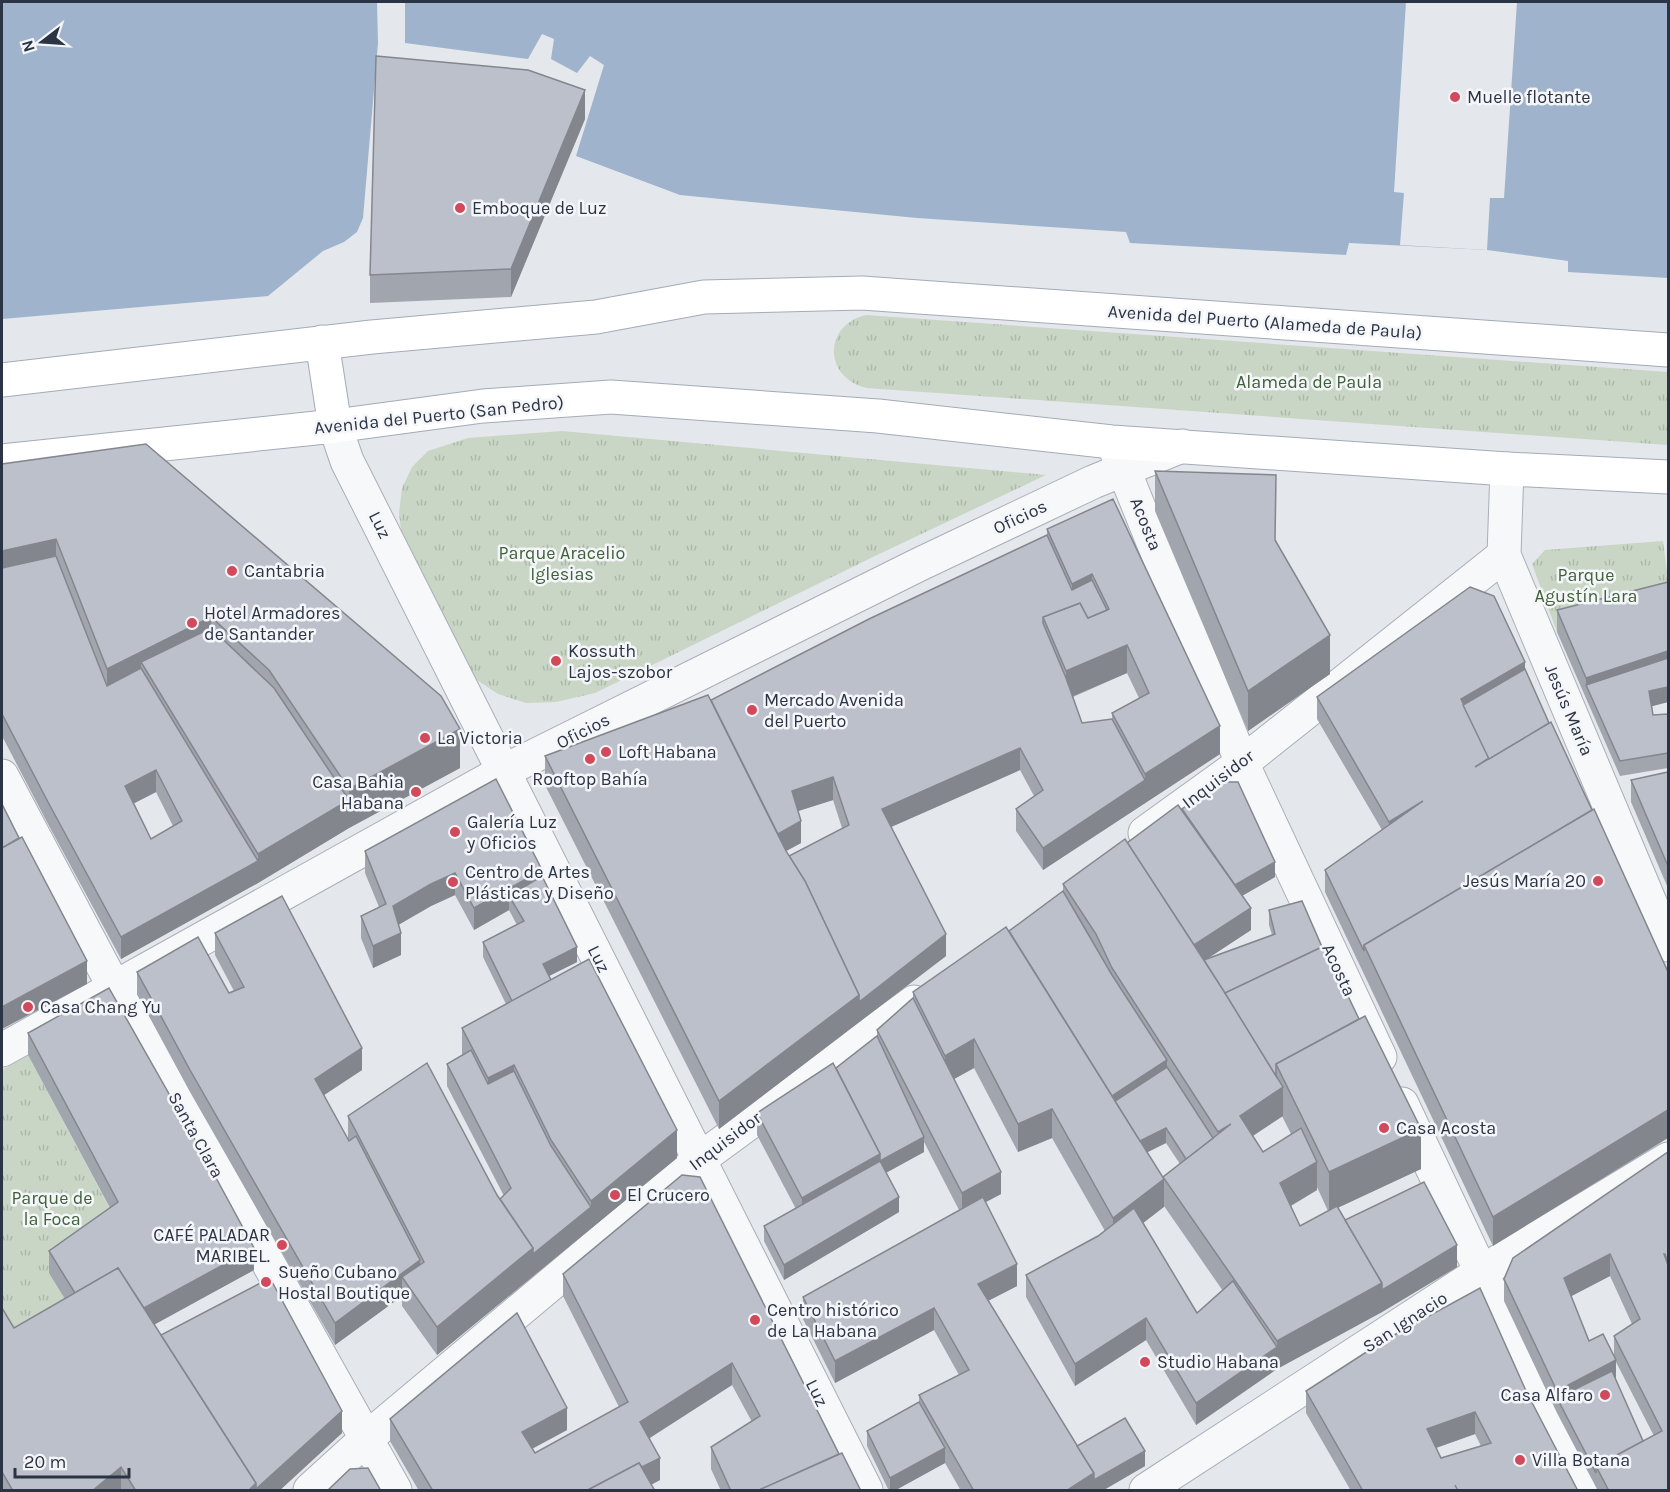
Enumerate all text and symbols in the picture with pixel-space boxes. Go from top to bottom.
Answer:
north arrow [12,12,72,72]
text: N [17,38,39,55]
place label: Muelle flotante [1467,86,1591,108]
marker: Muelle flotante [1448,90,1462,104]
place label: Emboque de Luz [472,197,606,219]
marker: Emboque de Luz [453,201,467,215]
street label: Avenida del Puerto (Alameda de Paula) [1107,300,1423,344]
park label: Alameda de Paula [1236,371,1382,393]
street label: Avenida del Puerto (San Pedro) [313,391,565,439]
street label: Acosta [1125,494,1167,554]
street label: Oficios [989,495,1051,539]
street label: Luz [364,508,396,542]
park label: Parque Aracelio Iglesias [499,542,625,585]
place label: Cantabria [244,560,325,582]
marker: Cantabria [225,564,239,578]
park label: Parque Agustín Lara [1535,564,1637,607]
place label: Hotel Armadores de Santander [204,602,341,645]
marker: Hotel Armadores de Santander [185,616,199,630]
place label: Kossuth Lajos-szobor [568,640,673,683]
marker: Kossuth Lajos-szobor [549,654,563,668]
street label: Jesús María [1540,661,1598,759]
place label: Mercado Avenida del Puerto [764,689,904,732]
marker: Mercado Avenida del Puerto [745,703,759,717]
street label: Oficios [553,708,613,754]
place label: La Victoria [437,727,523,749]
marker: La Victoria [418,731,432,745]
place label: Loft Habana [618,741,717,763]
street label: Inquisidor [1178,744,1259,813]
marker: Loft Habana [599,745,613,759]
marker: Rooftop Bahía [583,752,597,766]
place label: Rooftop Bahía [532,768,648,790]
place label: Casa Bahia Habana [312,771,404,814]
marker: Casa Bahia Habana [409,785,423,799]
place label: Galería Luz y Oficios [466,811,557,854]
marker: Galería Luz y Oficios [448,825,462,839]
place label: Centro de Artes Plásticas y Diseño [465,861,614,904]
place label: Jesús María 20 [1463,870,1586,892]
marker: Jesús María 20 [1591,874,1605,888]
marker: Centro de Artes Plásticas y Diseño [446,875,460,889]
street label: Acosta [1317,940,1361,1000]
street label: Luz [583,942,615,976]
place label: Casa Chang Yu [40,996,161,1018]
marker: Casa Chang Yu [21,1000,35,1014]
street label: Santa Clara [163,1088,229,1182]
street label: Inquisidor [685,1106,766,1175]
place label: Casa Acosta [1396,1117,1496,1139]
marker: Casa Acosta [1377,1121,1391,1135]
place label: El Crucero [627,1184,710,1206]
park label: Parque de la Foca [11,1187,93,1230]
marker: El Crucero [608,1188,622,1202]
place label: CAFÉ PALADAR MARIBEL. [153,1223,270,1267]
marker: CAFÉ PALADAR MARIBEL. [275,1238,289,1252]
place label: Sueño Cubano Hostal Boutique [278,1261,410,1304]
marker: Sueño Cubano Hostal Boutique [259,1275,273,1289]
street label: San Ignacio [1359,1287,1451,1357]
place label: Centro histórico de La Habana [767,1299,899,1342]
marker: Centro histórico de La Habana [748,1313,762,1327]
place label: Studio Habana [1157,1351,1279,1373]
marker: Studio Habana [1138,1355,1152,1369]
street label: Luz [801,1376,833,1410]
place label: Casa Alfaro [1501,1384,1593,1406]
marker: Casa Alfaro [1598,1388,1612,1402]
scale bar [15,1441,129,1479]
place label: Villa Botana [1532,1449,1630,1471]
text: 20 m [24,1451,66,1473]
marker: Villa Botana [1513,1453,1527,1467]

